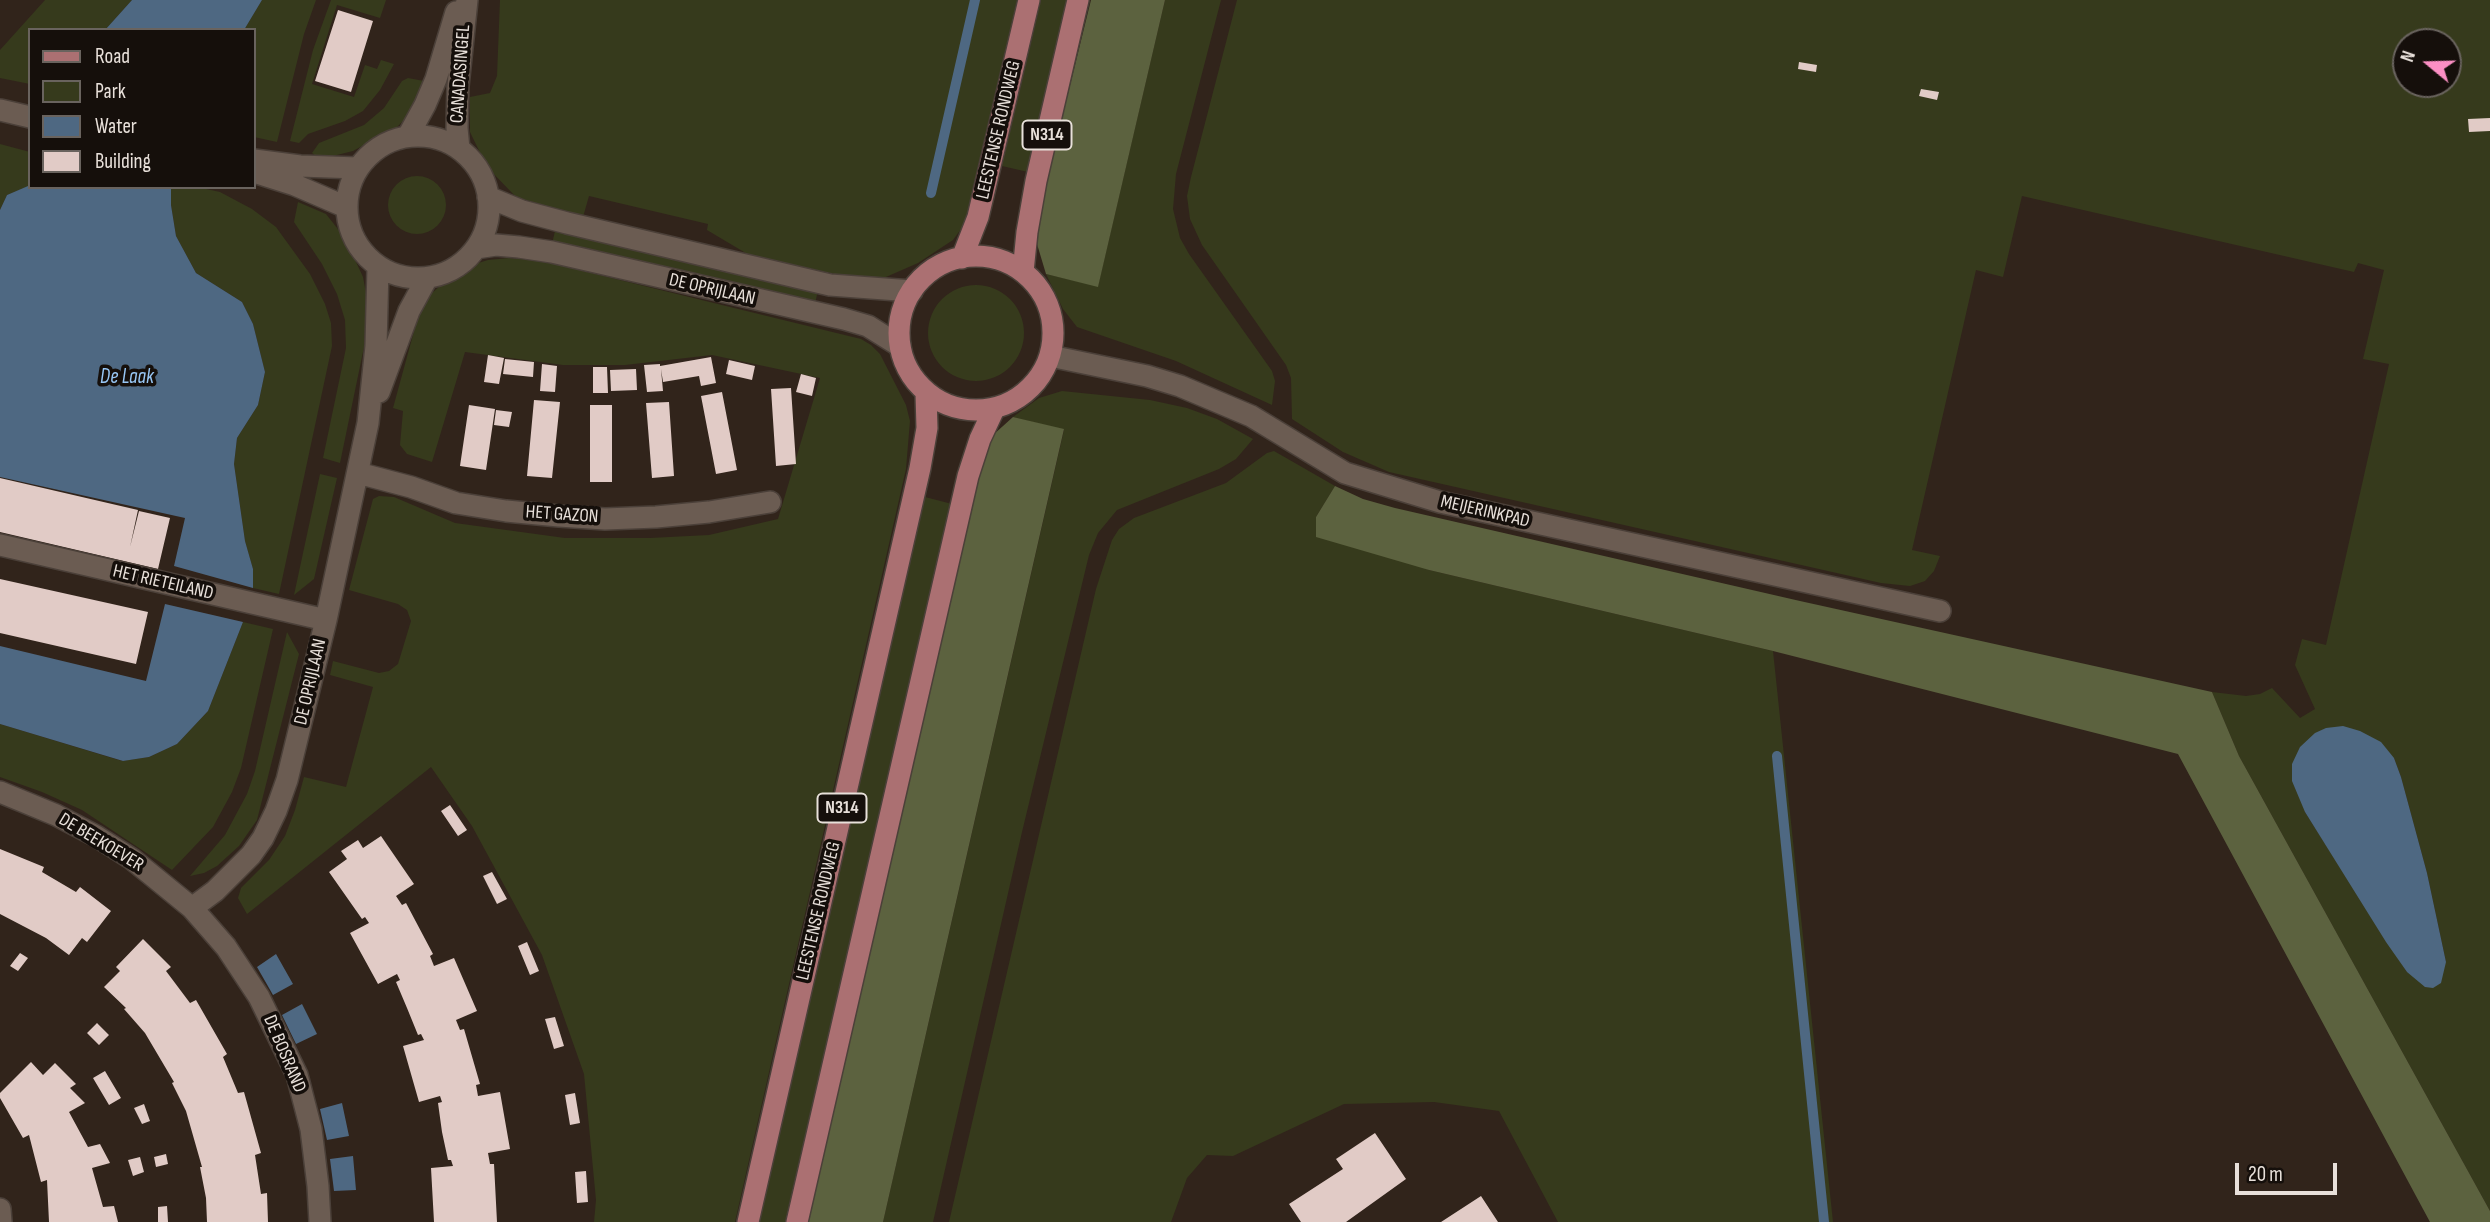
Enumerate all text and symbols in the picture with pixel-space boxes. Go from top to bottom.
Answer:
street label: CANADASINGEL [446,24,476,124]
legend [28,28,256,189]
north arrow [2392,28,2462,98]
text: Road [95,44,130,69]
text: N [2396,48,2421,65]
street label: LEESTENSE RONDWEG [972,59,1026,201]
text: Park [95,79,126,104]
text: Water [95,114,137,139]
road number: N314 [1023,120,1072,150]
text: Building [95,149,151,174]
street label: DE OPRIJLAAN [667,269,757,311]
water label: De Laak [100,365,154,391]
street label: MEIJERINKPAD [1438,491,1532,533]
street label: HET GAZON [525,501,599,529]
street label: HET RIETEILAND [111,560,215,606]
street label: DE OPRIJLAAN [290,637,332,727]
road number: N314 [818,794,866,822]
street label: DE BEEKOEVER [54,809,148,877]
street label: LEESTENSE RONDWEG [792,840,846,982]
street label: DE BOSRAND [258,1012,310,1096]
scale bar [2238,1148,2340,1192]
text: 20 m [2248,1162,2283,1187]

